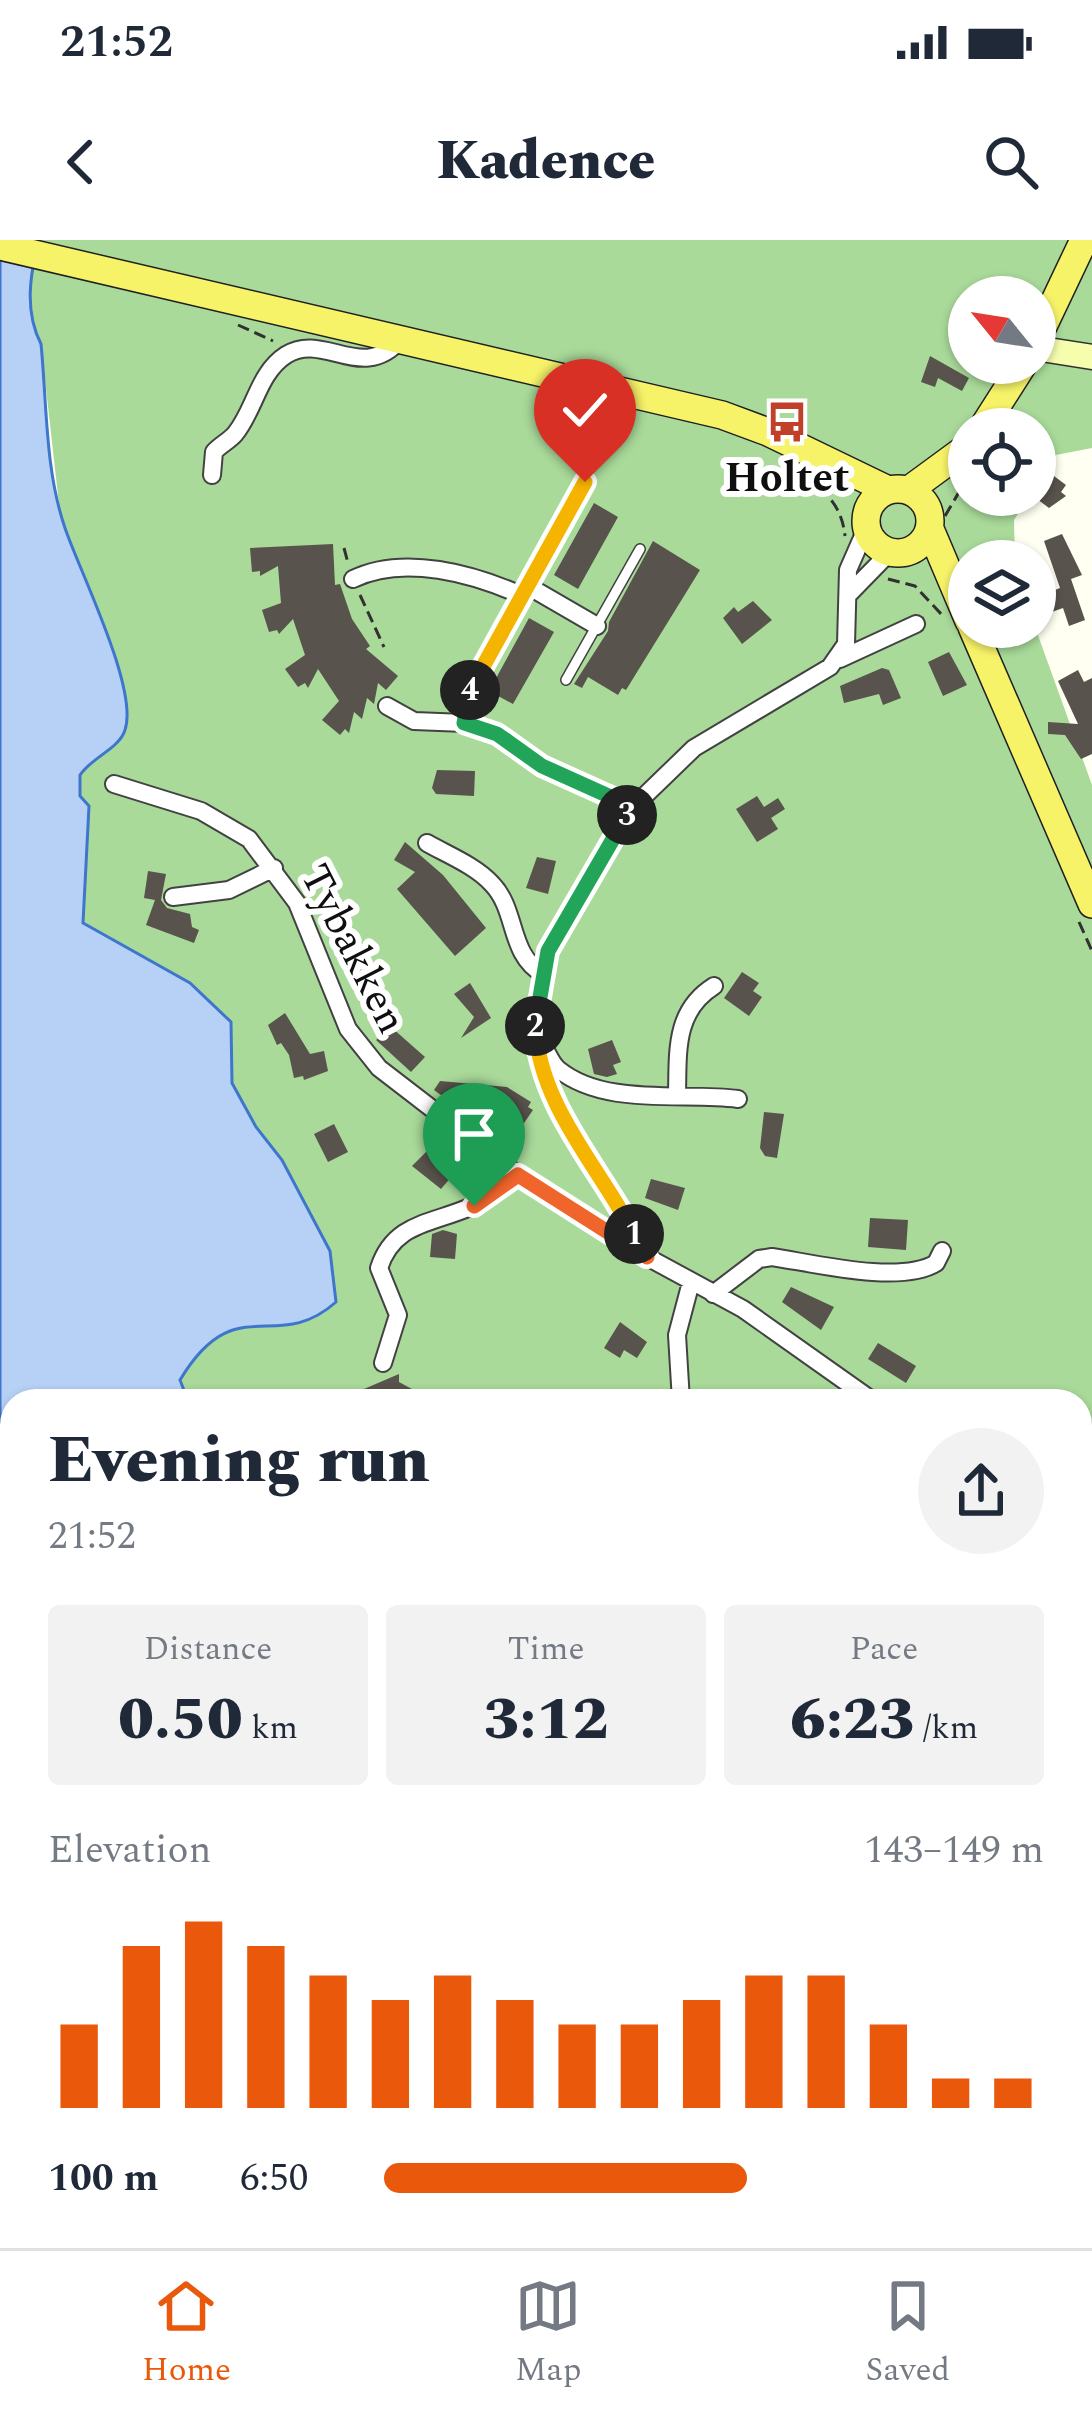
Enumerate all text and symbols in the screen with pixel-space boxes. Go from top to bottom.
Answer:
text: 21:52 [60,8,173,77]
text: Kadence [437,121,655,203]
icon: back [48,129,114,195]
icon: search [978,129,1044,195]
north arrow [948,276,1056,384]
map controls [948,276,1056,648]
pin [534,359,636,482]
icon: check [552,377,618,443]
bus stop icon: Holtet [764,399,810,445]
button: locate [948,408,1056,516]
place label: Holtet [725,447,849,510]
button: layers [948,540,1056,648]
pin: 4 [440,660,500,720]
text: 4 [461,665,479,715]
pin: 3 [597,785,657,845]
text: 3 [618,790,636,840]
street label: Tybakken [283,853,422,1045]
pin: 2 [505,996,565,1056]
text: 2 [526,1001,544,1051]
pin [423,1083,525,1206]
icon: arrive [441,1101,507,1167]
pin: 1 [604,1204,664,1264]
text: 1 [625,1209,643,1259]
text: Evening run [48,1411,430,1512]
button: share [918,1428,1044,1554]
text: 21:52 [48,1507,136,1566]
text: Distance [144,1624,272,1674]
text: Time [508,1624,584,1674]
text: Pace [850,1624,918,1674]
text: 0.50 [118,1674,243,1766]
text: 3:12 [484,1674,608,1766]
text: 6:23 [790,1674,915,1766]
text: km [243,1703,298,1753]
text: /km [915,1703,978,1753]
text: Elevation [48,1821,211,1880]
text: 143–149 m [864,1821,1044,1880]
text: 100 m [48,2149,159,2208]
text: 6:50 [240,2149,308,2208]
tab: Home [142,2273,231,2395]
tab: Map [515,2273,581,2395]
tab: Saved [865,2273,950,2395]

